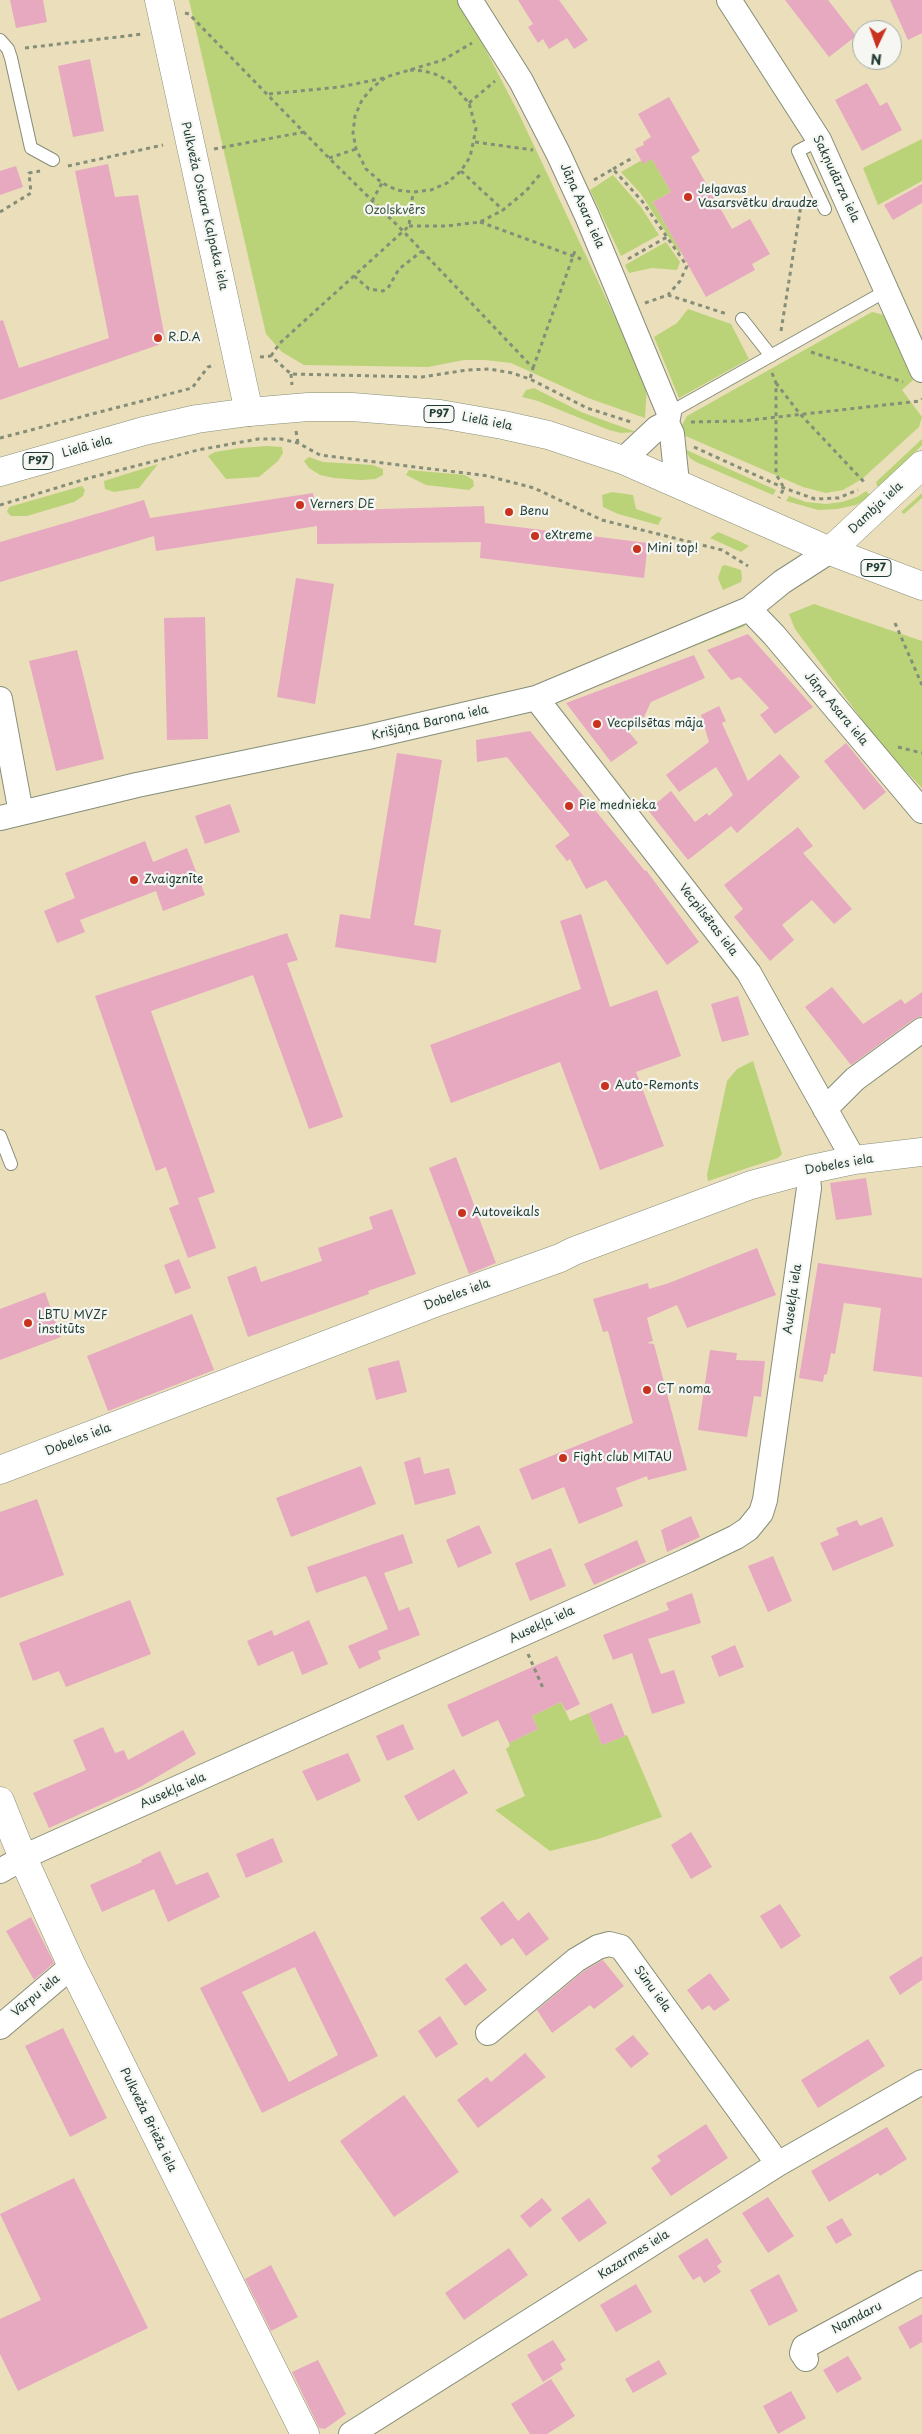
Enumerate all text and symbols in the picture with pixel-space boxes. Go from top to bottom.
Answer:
north arrow [852,20,902,70]
text: N [870,49,882,70]
street label: Pulkveža Oskara Kalpaka iela [178,120,230,292]
street label: Sakņudārza iela [810,133,862,225]
street label: Jāņa Asara iela [557,161,607,251]
place label: Jelgavas Vasarsvētku draudze [698,183,818,211]
marker: Jelgavas Vasarsvētku draudze [682,191,694,203]
park label: Ozolskvērs [365,204,425,218]
place label: R.D.A [168,331,201,345]
marker: R.D.A [152,332,164,344]
road number: P97 [424,406,454,422]
street label: Lielā iela [461,410,513,434]
street label: Lielā iela [60,433,114,461]
road number: P97 [23,452,53,470]
street label: Dambja iela [846,479,906,537]
place label: Verners DE [310,498,375,512]
marker: Verners DE [294,499,306,511]
place label: Benu [519,505,549,519]
marker: Benu [503,506,515,518]
place label: eXtreme [545,529,592,543]
marker: eXtreme [529,530,541,542]
place label: Mini top! [647,542,698,556]
marker: Mini top! [631,543,643,555]
road number: P97 [861,560,891,576]
street label: Jāņa Asara iela [801,669,871,749]
street label: Krišjāņa Barona iela [370,703,490,743]
place label: Vecpilsētas māja [607,717,703,731]
marker: Vecpilsētas māja [591,718,603,730]
place label: Pie mednieka [579,799,656,813]
marker: Pie mednieka [563,800,575,812]
place label: Zvaigznīte [144,873,203,887]
marker: Zvaigznīte [128,874,140,886]
street label: Vecpilsētas iela [675,881,741,959]
place label: Auto-Remonts [615,1079,699,1093]
marker: Auto-Remonts [599,1080,611,1092]
street label: Dobeles iela [803,1152,875,1178]
place label: Autoveikals [472,1206,539,1220]
marker: Autoveikals [456,1207,468,1219]
street label: Ausekļa iela [781,1263,805,1335]
street label: Dobeles iela [422,1276,492,1314]
place label: LBTU MVZF institūts [38,1309,108,1337]
marker: LBTU MVZF institūts [22,1317,34,1329]
place label: CT noma [657,1383,711,1397]
marker: CT noma [641,1384,653,1396]
street label: Dobeles iela [43,1421,113,1459]
place label: Fight club MITAU [573,1451,672,1465]
marker: Fight club MITAU [557,1452,569,1464]
street label: Ausekļa iela [507,1604,577,1646]
street label: Ausekļa iela [138,1770,208,1812]
street label: Sūnu iela [630,1963,674,2015]
street label: Vārpu iela [9,1972,63,2020]
street label: Pulkveža Brieža iela [117,2066,179,2174]
street label: Kazarmes iela [596,2227,672,2283]
street label: Namdaru [830,2299,884,2337]

